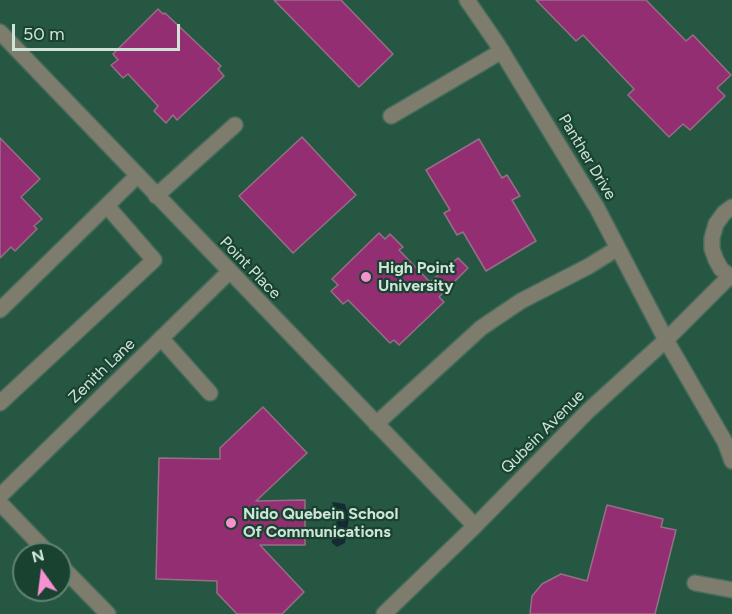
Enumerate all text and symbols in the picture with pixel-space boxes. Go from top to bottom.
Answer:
scale bar [15,12,183,50]
text: 50 m [23,23,65,45]
street label: Panther Drive [554,111,620,203]
street label: Point Place [216,233,284,303]
place label: High Point University [378,258,455,296]
marker: High Point University [359,270,373,284]
street label: Zenith Lane [65,335,139,407]
street label: Qubein Avenue [497,386,589,478]
place label: Nido Quebein School Of Communications [243,504,398,542]
marker: Nido Quebein School Of Communications [224,516,238,530]
north arrow [12,542,72,602]
text: N [30,545,46,567]

